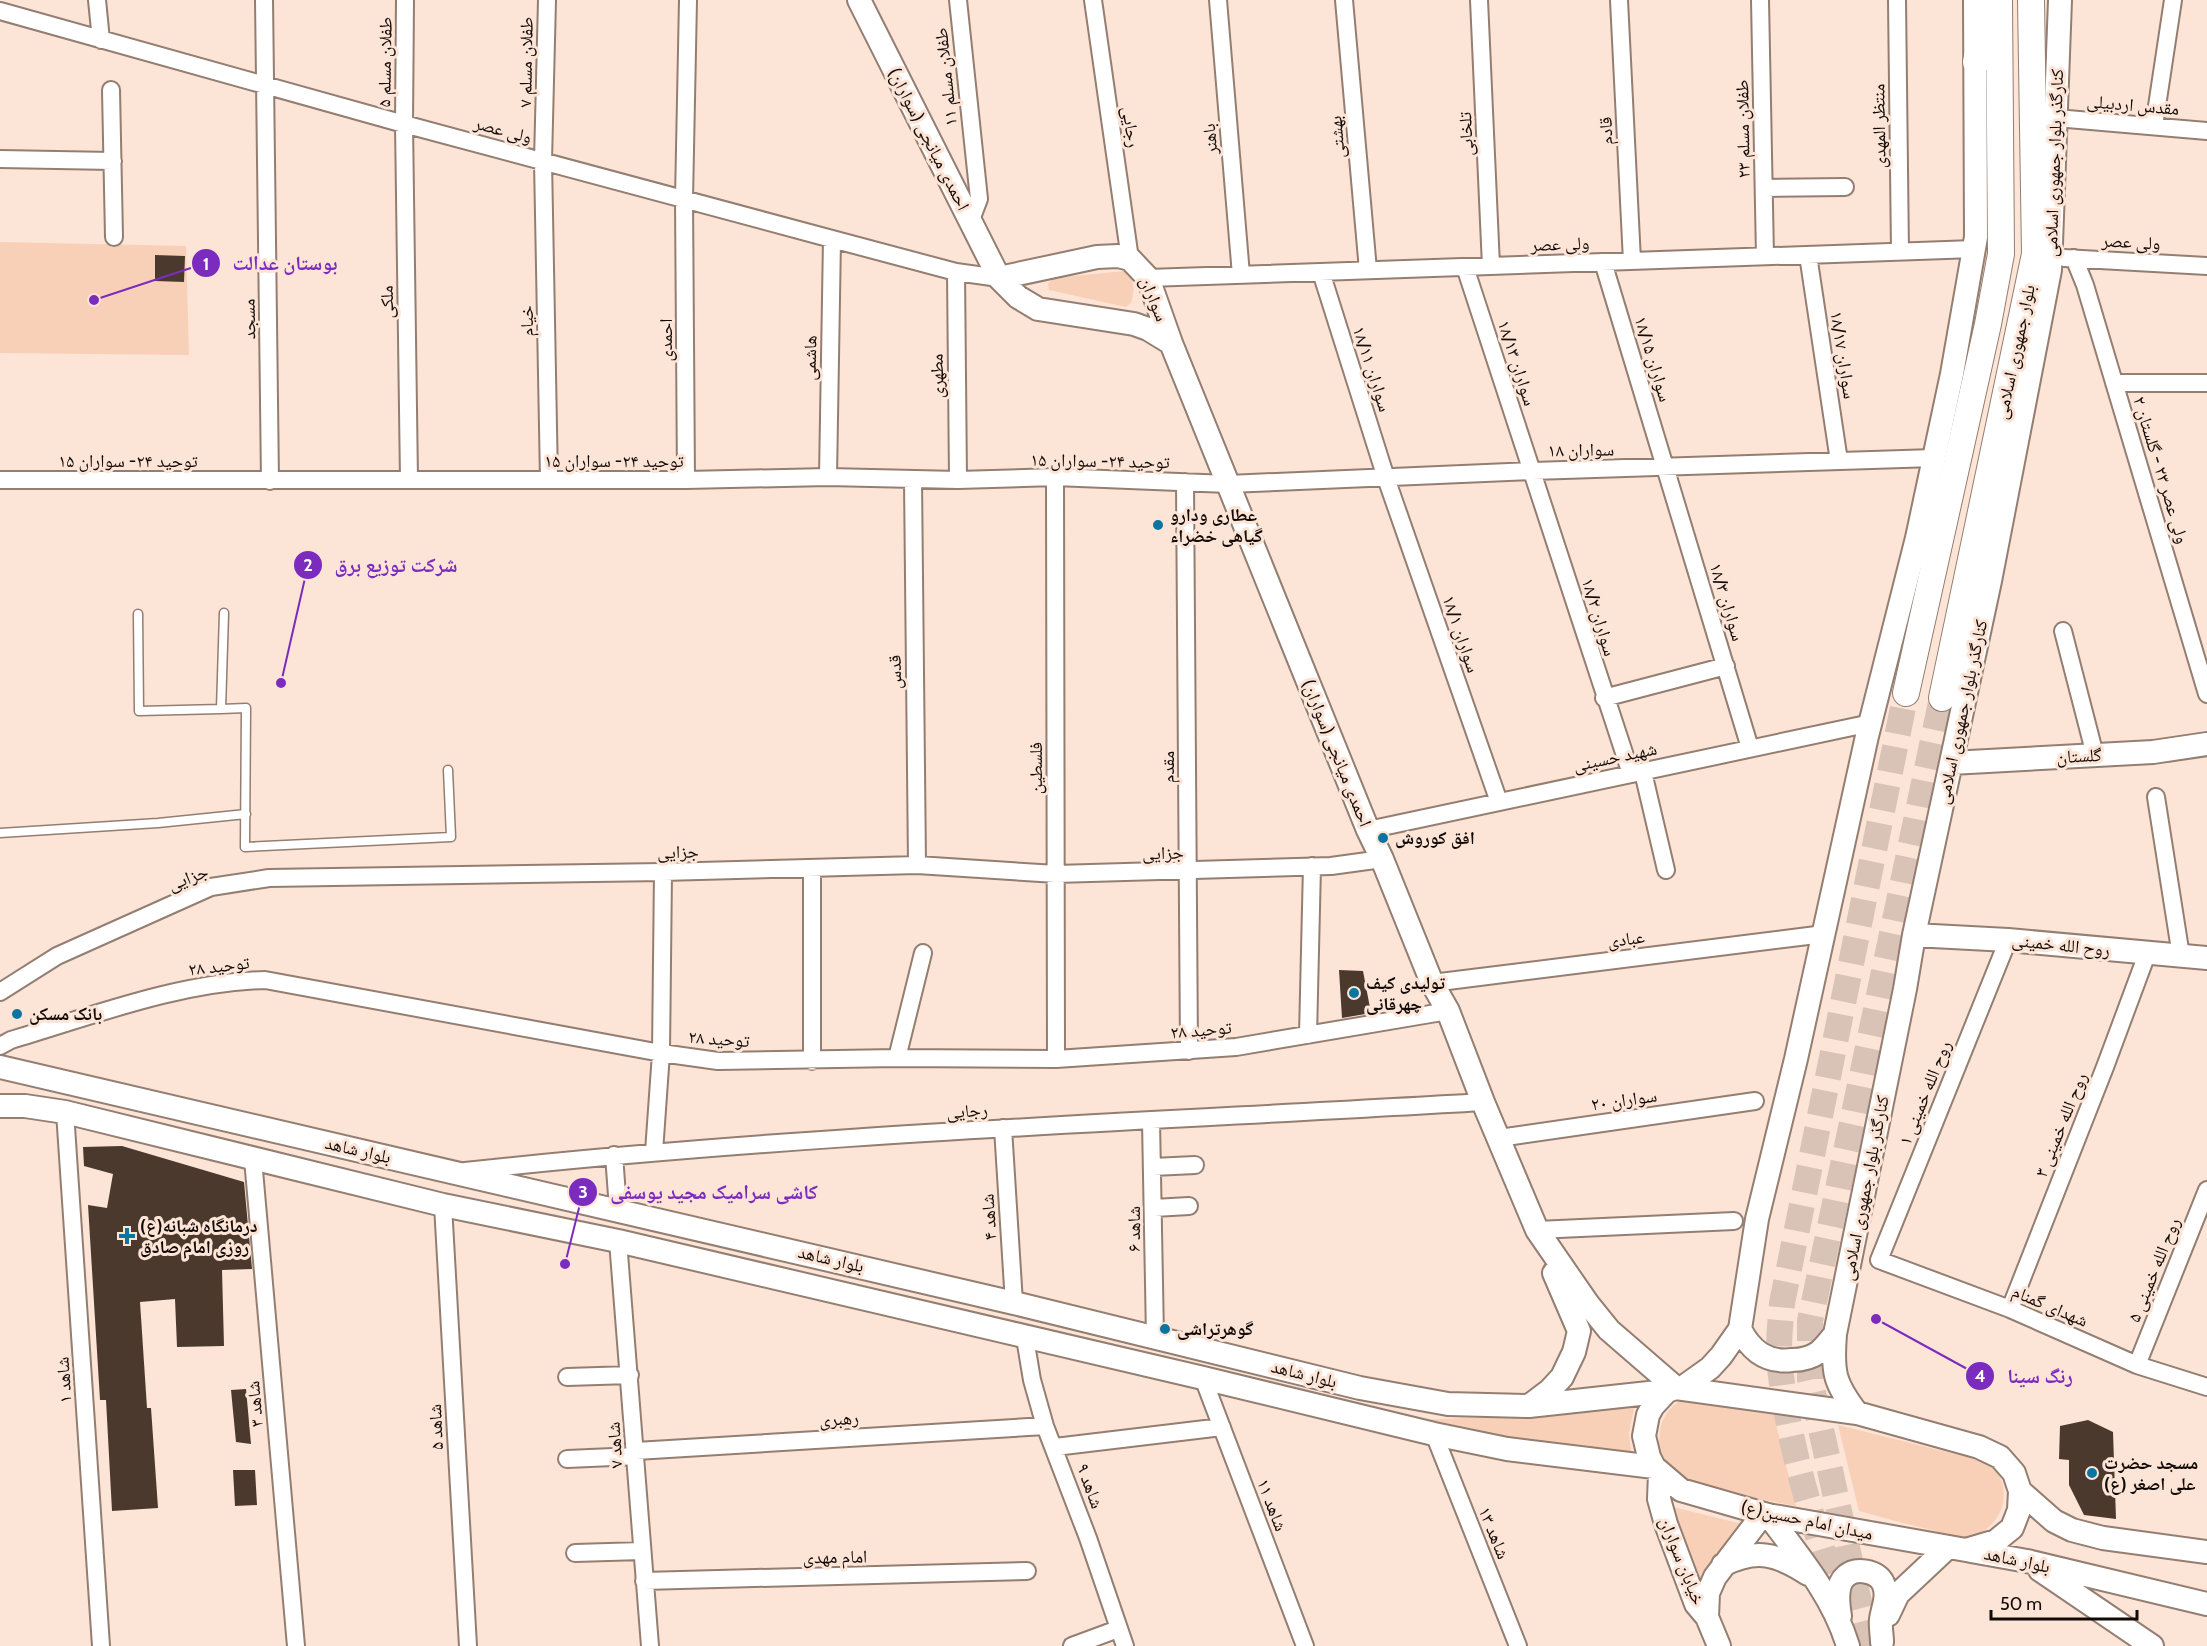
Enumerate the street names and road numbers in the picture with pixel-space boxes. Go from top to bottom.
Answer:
street label: طفلان مسلم ۵ [373,17,398,108]
street label: طفلان مسلم ۷ [514,17,539,108]
street label: طفلان مسلم ۱۱ [930,27,963,127]
street label: احمدی میانجی (سواران) [884,64,974,214]
street label: کنارگذر بلوار جمهوری اسلامی [2040,68,2068,257]
street label: طفلان مسلم ۲۳ [1731,79,1756,179]
street label: منتظر المهدی [1867,83,1891,169]
street label: مقدس اردبیلی [2086,90,2180,120]
street label: رجایی [1117,105,1145,149]
street label: ولی عصر [471,111,534,148]
street label: تلخابی [1454,111,1478,157]
street label: بهشتی [1324,115,1350,159]
street label: قادم [1594,116,1619,146]
street label: باهنر [1198,122,1222,156]
street label: ولی عصر [2100,229,2161,255]
street label: ولی عصر [1529,232,1590,256]
street label: سواران [1135,273,1173,325]
street label: بلوار جمهوری اسلامی [1990,283,2040,421]
street label: ملکی [376,285,398,319]
street label: مسجد [238,298,260,340]
street label: خیام [516,305,539,337]
street label: سواران ۱۸/۱۷ [1825,310,1861,400]
street label: سواران ۱۸/۱۵ [1630,313,1676,405]
street label: سواران ۱۸/۱۳ [1493,317,1541,409]
street label: احمدی [655,319,677,361]
street label: سواران ۱۸/۱۱ [1348,323,1396,415]
street label: هاشمی [799,335,821,381]
street label: مطهری [926,353,948,399]
street label: ولی عصر ۲۳ - گلستان ۲ [2128,394,2194,546]
street label: سواران ۱۸ [1548,438,1614,462]
street label: توحید ۲۴- سواران ۱۵ [1030,449,1170,473]
street label: توحید ۲۴- سواران ۱۵ [58,450,198,472]
street label: توحید ۲۴- سواران ۱۵ [544,450,684,472]
street label: سواران ۱۸/۳ [1705,560,1749,644]
street label: سواران ۱۸/۲ [1577,575,1621,659]
street label: سواران ۱۸/۱ [1438,592,1484,676]
street label: کنارگذر بلوار جمهوری اسلامی [1932,617,1992,806]
street label: قدس [884,655,906,689]
street label: احمدی میانجی (سواران) [1297,676,1377,830]
street label: شهید حسینی [1571,737,1659,777]
street label: فلسطین [1025,742,1047,794]
street label: گلستان [2056,744,2103,768]
street label: مقدم [1157,751,1180,783]
street label: جزایی [657,841,699,863]
street label: جزایی [1142,842,1184,864]
street label: جزایی [165,860,211,896]
street label: عبادی [1606,926,1646,952]
street label: روح الله خمینی [2011,929,2111,962]
street label: توحید ۲۸ [187,951,251,981]
street label: توحید ۲۸ [1170,1016,1232,1044]
street label: توحید ۲۸ [688,1026,750,1052]
street label: روح الله خمینی ۱ [1894,1038,1957,1149]
street label: روح الله خمینی ۳ [2030,1070,2093,1181]
street label: سواران ۲۰ [1590,1084,1658,1116]
street label: کنارگذر بلوار جمهوری اسلامی [1836,1093,1894,1283]
street label: رجایی [946,1099,989,1123]
street label: بلوار شاهد [323,1132,393,1168]
street label: شاهد ۴ [976,1193,1002,1241]
street label: شاهد ۶ [1123,1206,1145,1252]
street label: روح الله خمینی ۵ [2123,1215,2186,1326]
street label: بلوار شاهد [796,1241,866,1277]
street label: شهدای گمنام [2008,1280,2091,1333]
street label: بلوار شاهد [1269,1355,1339,1393]
street label: شاهد ۱ [51,1356,77,1404]
street label: شاهد ۳ [242,1380,268,1428]
street label: شاهد ۵ [424,1403,448,1451]
street label: رهبری [818,1407,860,1431]
street label: شاهد ۷ [602,1421,628,1469]
street label: شاهد ۹ [1072,1461,1108,1511]
street label: شاهد ۱۱ [1252,1476,1292,1534]
street label: میدان امام حسین(ع) [1739,1495,1875,1546]
street label: شاهد ۱۳ [1474,1504,1514,1562]
street label: خیابان سواران [1654,1514,1710,1608]
street label: بلوار شاهد [1982,1542,2052,1578]
street label: امام مهدی [803,1545,868,1570]

